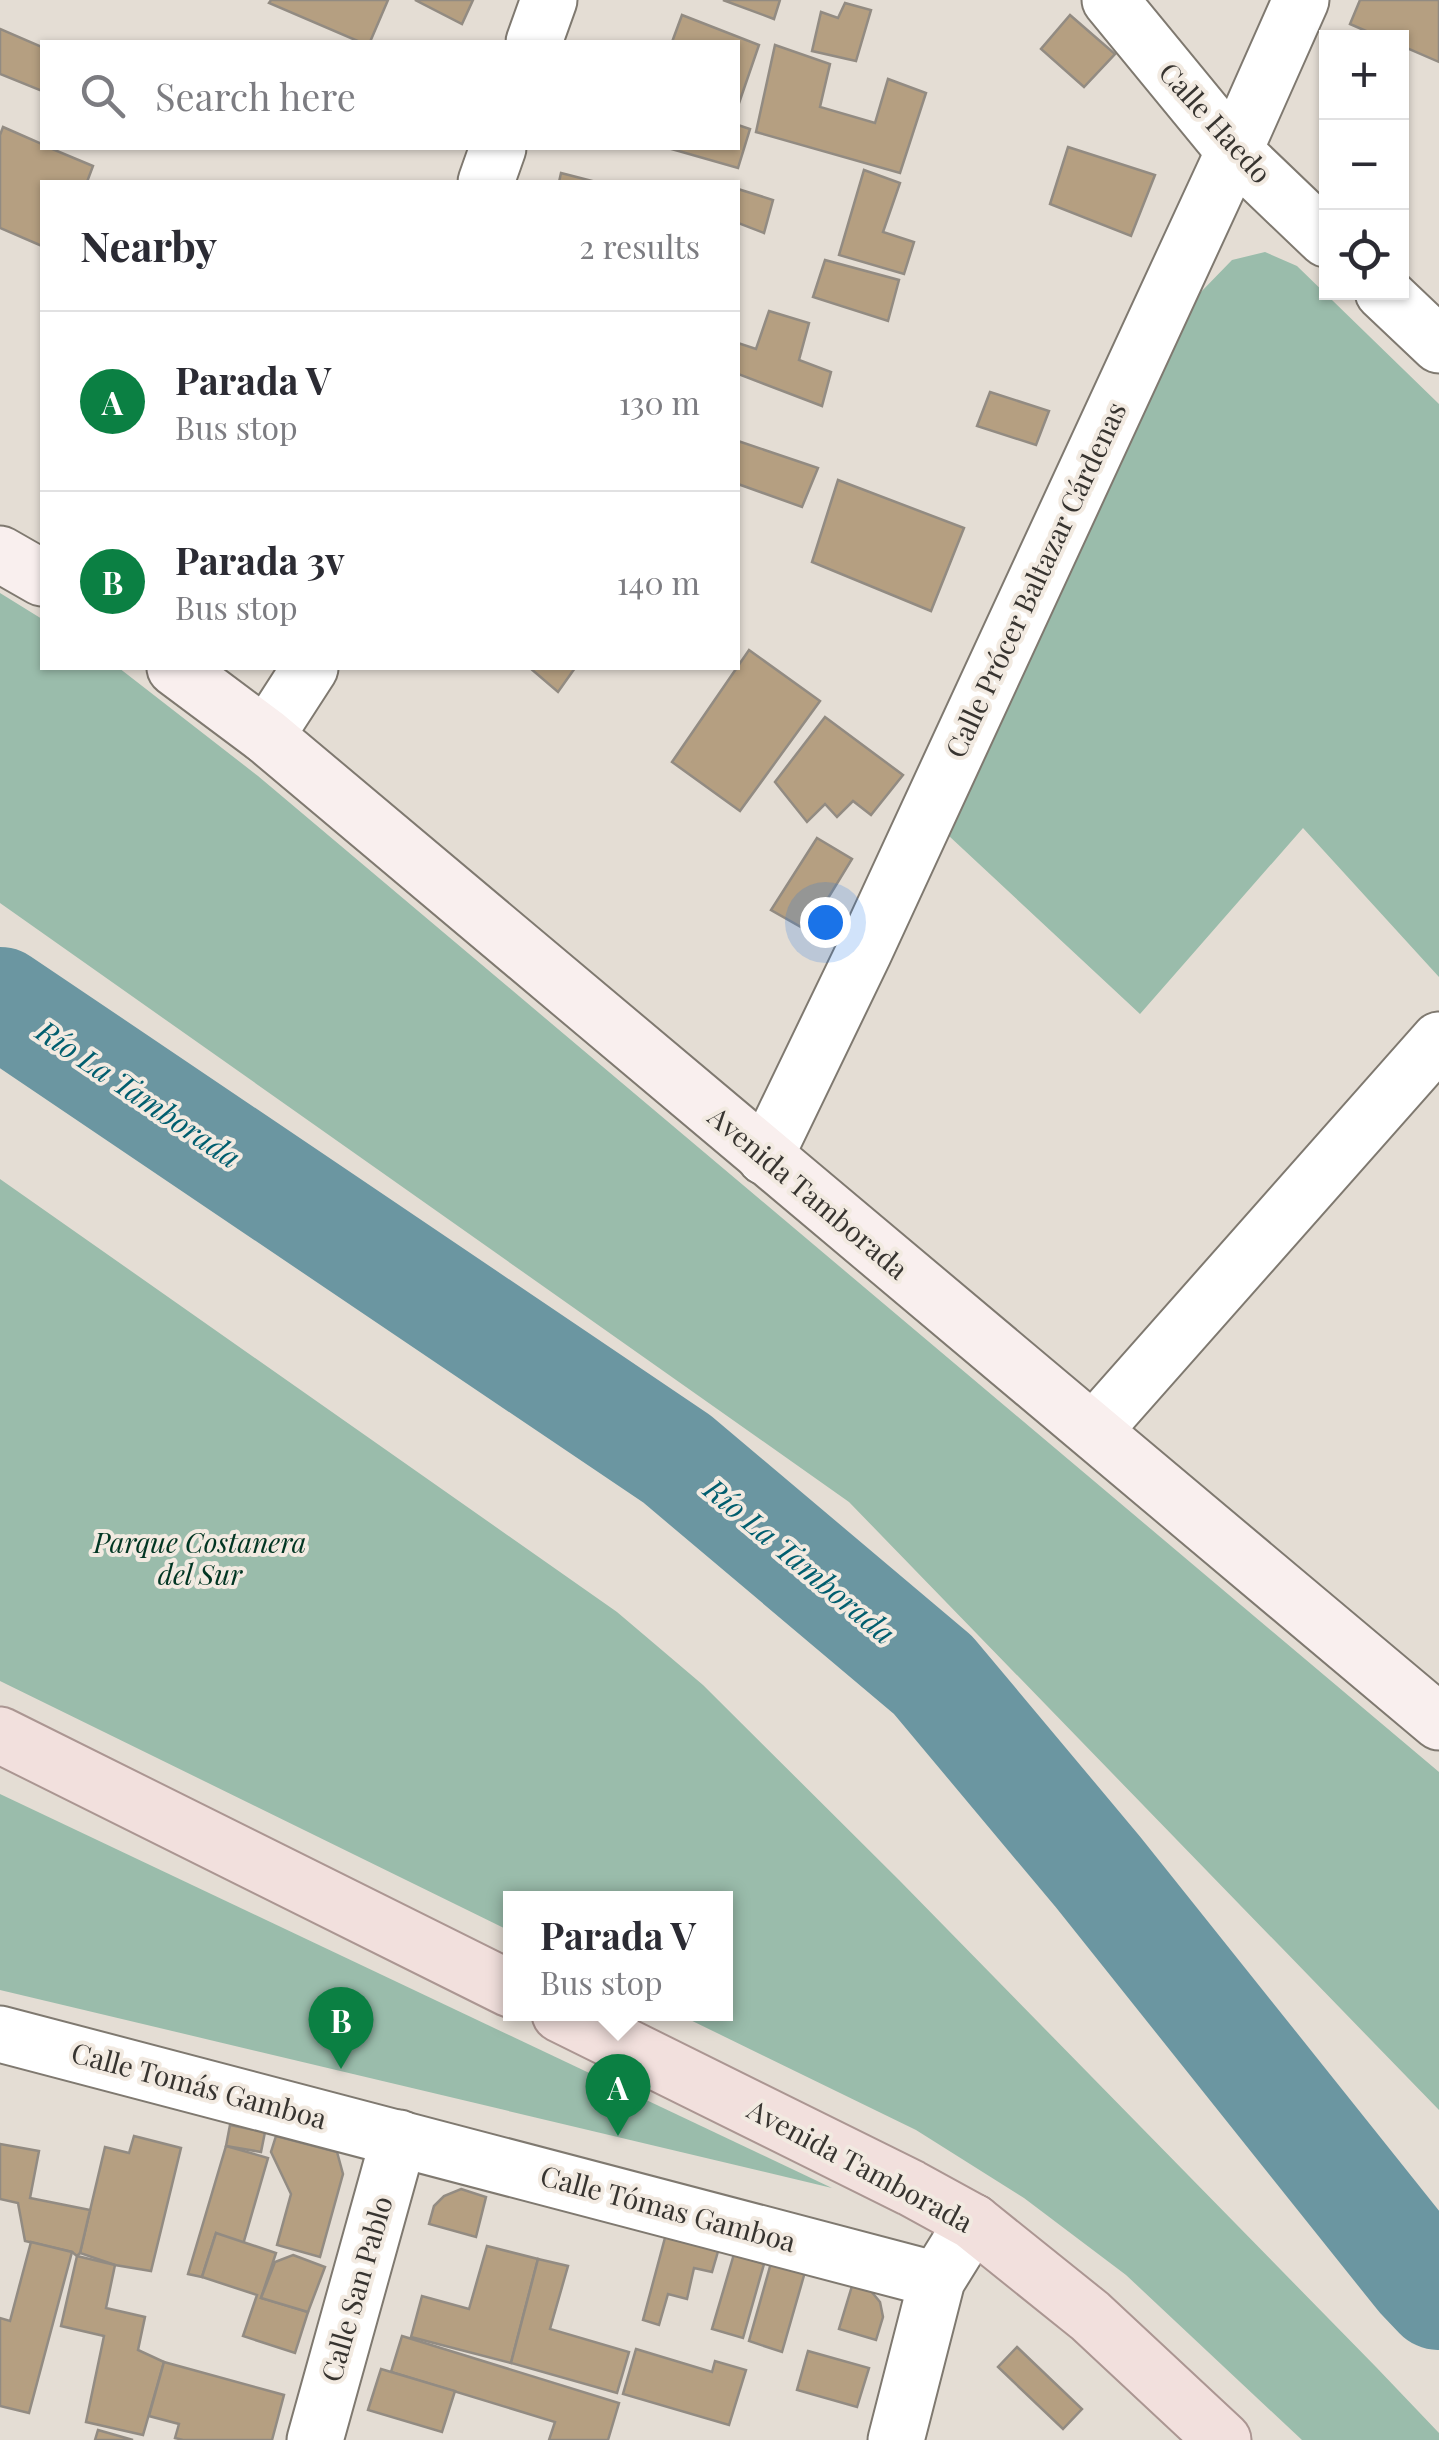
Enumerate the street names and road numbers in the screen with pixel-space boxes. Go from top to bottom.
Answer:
street label: Calle Haedo [1152,54,1280,190]
street label: Calle Prócer Baltazar Cárdenas [936,396,1133,763]
street label: Avenida Tamborada [701,1097,917,1286]
street label: Calle Tomás Gamboa [68,2033,331,2136]
street label: Avenida Tamborada [741,2089,980,2240]
street label: Calle Tómas Gamboa [537,2156,800,2259]
street label: Calle San Pablo [311,2191,400,2386]

